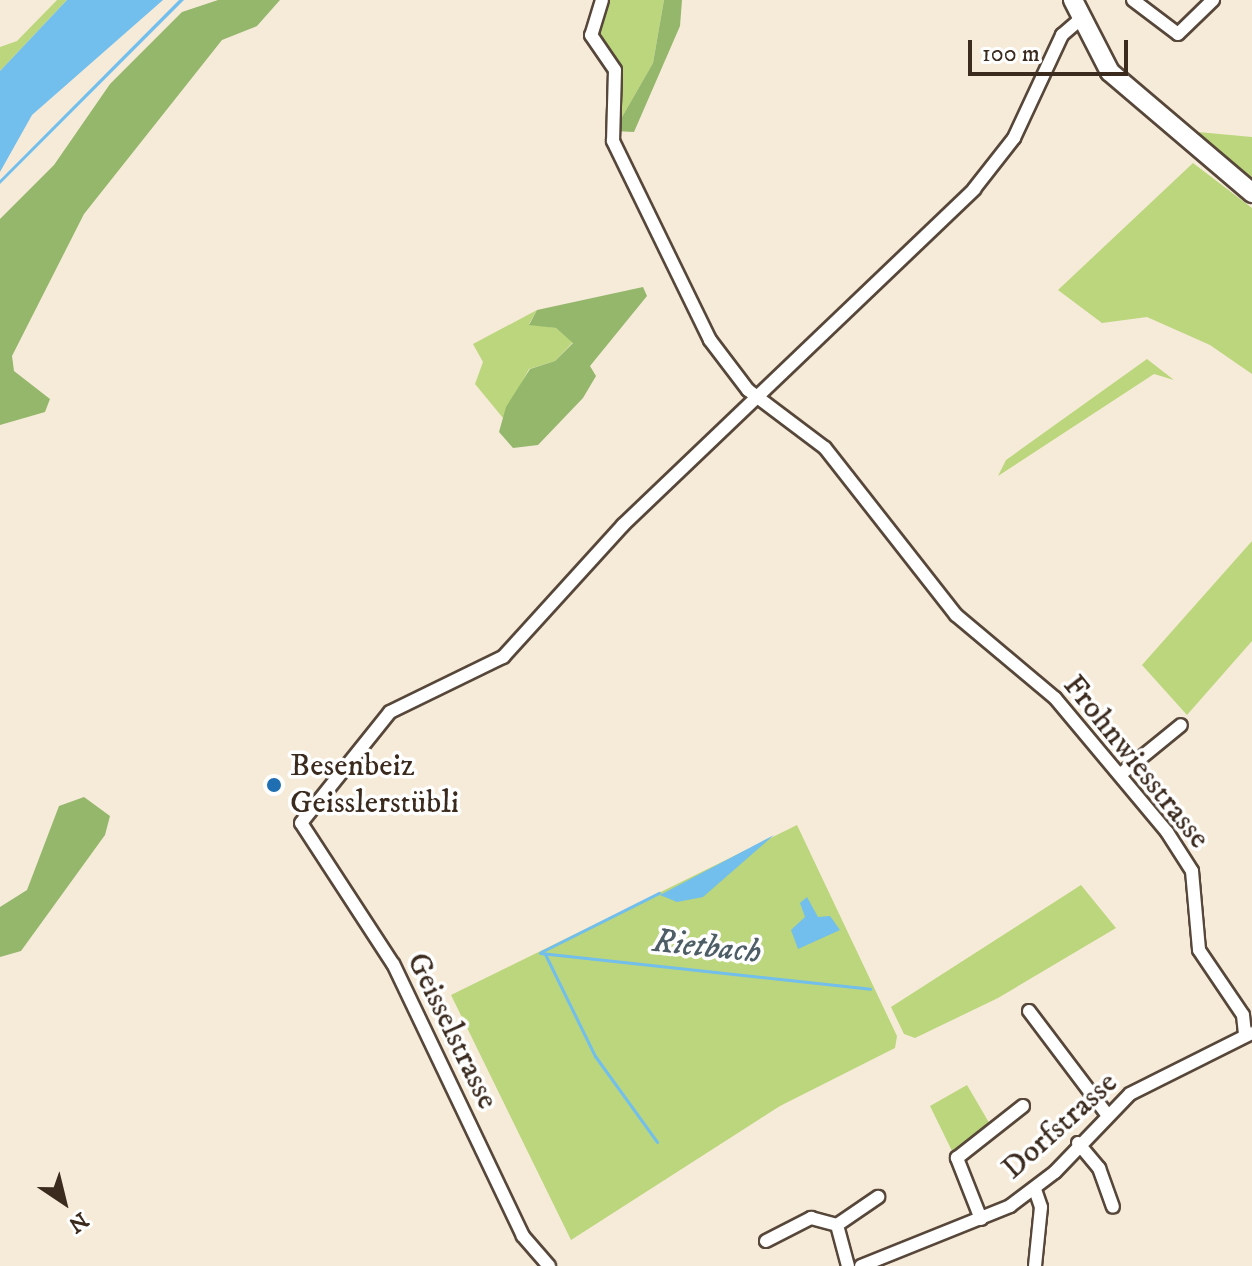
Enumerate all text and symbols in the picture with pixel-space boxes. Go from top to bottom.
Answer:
scale bar [972,24,1132,74]
text: 100 m [982,39,1040,69]
street label: Frohnwiesstrasse [1054,667,1218,857]
place label: Besenbeiz Geisslerstübli [290,748,459,823]
marker: Besenbeiz Geisslerstübli [265,776,283,794]
water label: Rietbach [651,921,763,973]
street label: Geisselstrasse [398,947,506,1115]
street label: Dorfstrasse [994,1064,1126,1188]
north arrow [24,1162,104,1242]
text: N [63,1206,93,1238]

